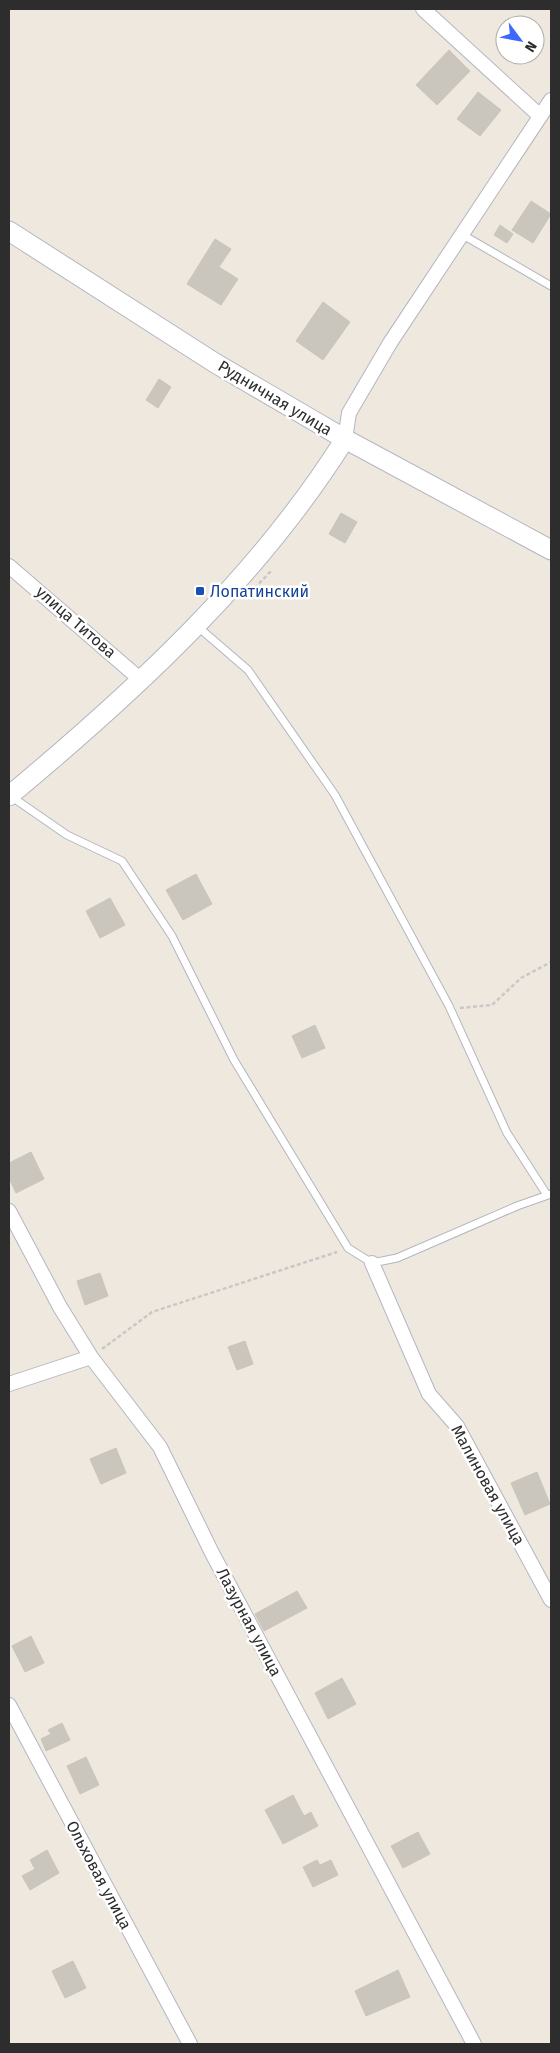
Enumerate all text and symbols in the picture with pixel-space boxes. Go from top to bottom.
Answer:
north arrow [495,15,545,65]
text: N [521,38,540,55]
street label: Рудничная улица [215,356,335,440]
street label: улица Титова [32,582,120,662]
place label: Лопатинский [210,582,309,601]
marker: Лопатинский [194,585,206,597]
street label: Малиновая улица [447,1422,529,1548]
street label: Лазурная улица [212,1564,286,1680]
street label: Ольховая улица [62,1817,136,1933]

